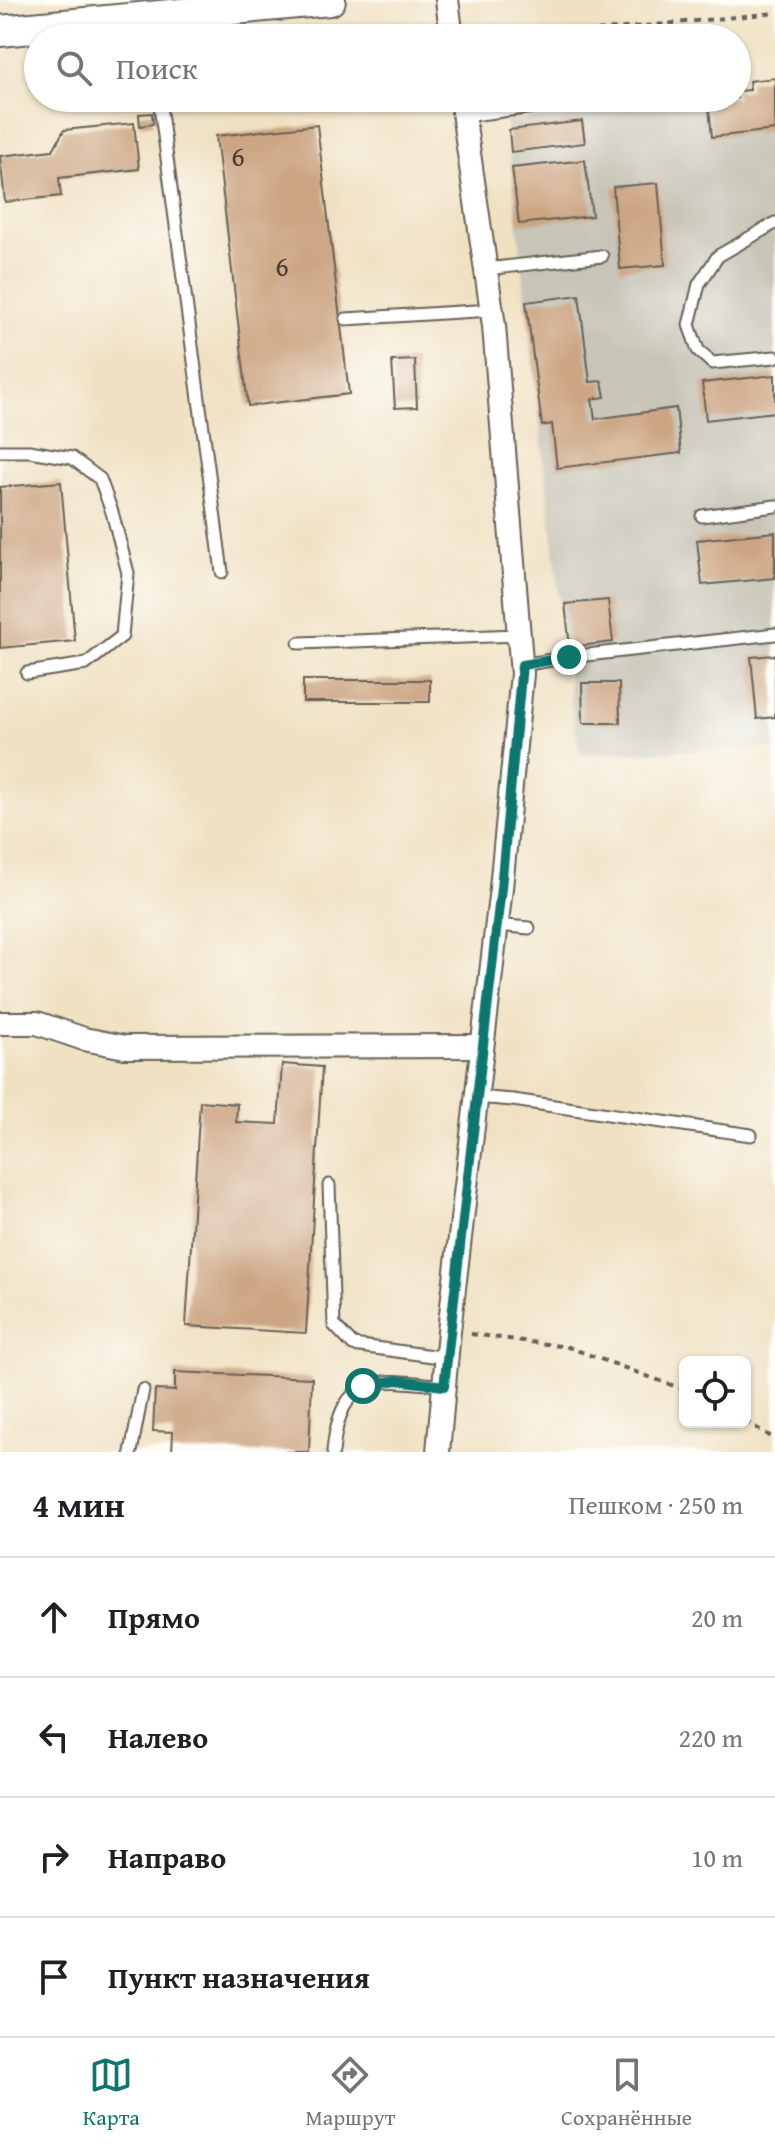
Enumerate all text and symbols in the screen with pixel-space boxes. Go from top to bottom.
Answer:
search box [24,24,751,112]
icon: search [52,46,96,90]
text: Поиск [116,46,198,90]
house number: 6 [231,135,245,176]
house number: 6 [275,245,289,286]
route end [551,639,587,675]
map controls [679,1356,751,1428]
button: locate [679,1356,751,1428]
route start [345,1368,381,1404]
text: 4 мин [32,1480,125,1529]
text: Пешком · 250 m [569,1485,743,1524]
icon: ahead [32,1595,76,1639]
text: Прямо [108,1595,200,1639]
text: 20 m [691,1598,743,1637]
icon: left [32,1715,76,1759]
text: Налево [108,1715,208,1759]
text: 220 m [678,1718,743,1757]
icon: right [32,1835,76,1879]
text: Направо [108,1835,226,1879]
text: 10 m [691,1838,743,1877]
icon: arrive [32,1955,76,1999]
text: Пункт назначения [108,1955,370,1999]
tab: Карта [83,2053,140,2133]
tab: Маршрут [305,2053,395,2133]
tab: Сохранённые [561,2053,692,2133]

